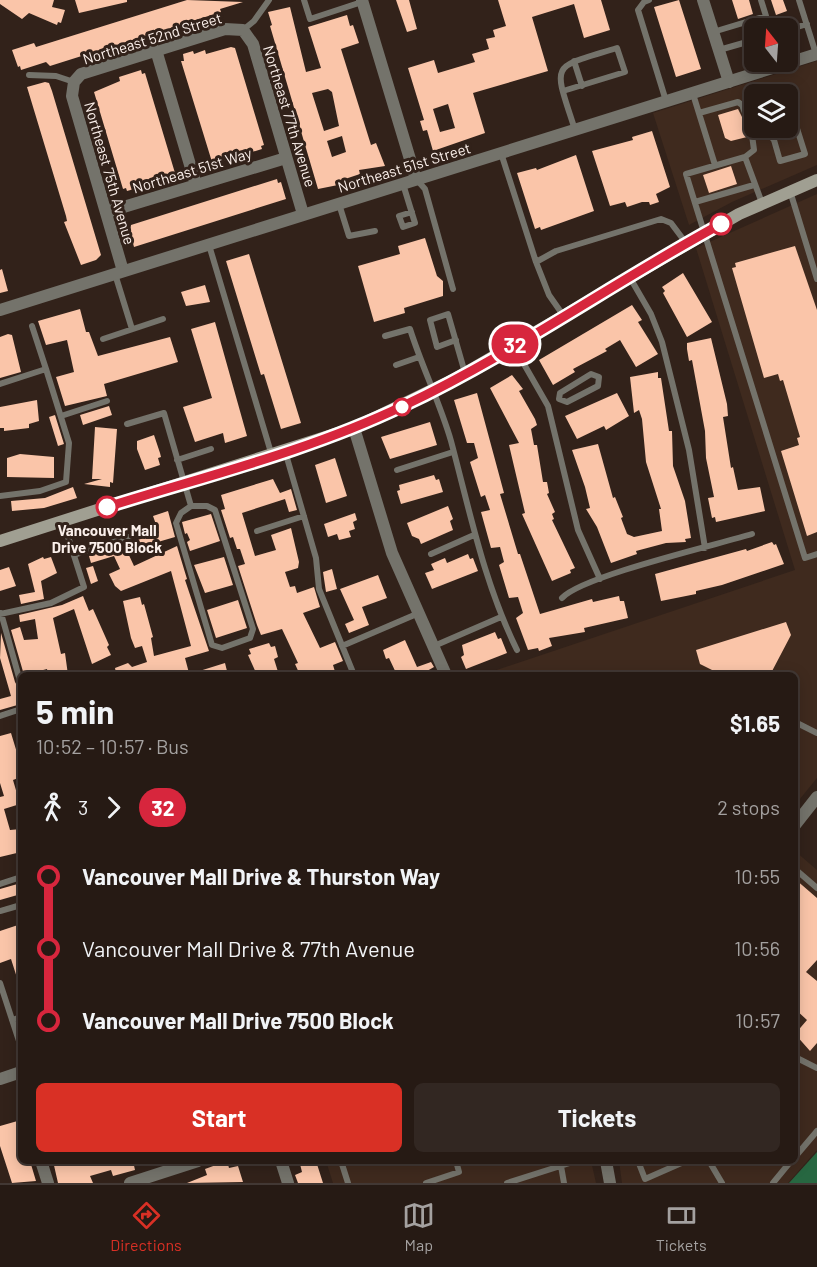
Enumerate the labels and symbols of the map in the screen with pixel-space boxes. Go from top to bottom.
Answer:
street label: Northeast 52nd Street [80,8,224,68]
north arrow [744,18,798,72]
street label: Northeast 77th Avenue [260,43,320,189]
street label: Northeast 75th Avenue [81,100,139,246]
street label: Northeast 51st Street [335,138,473,196]
street label: Northeast 51st Way [130,143,254,197]
unlabelled marker [710,213,732,235]
line badge: 32 [488,324,542,364]
unlabelled marker [393,398,411,416]
marker: Vancouver Mall Drive 7500 Block [96,496,118,518]
place label: Vancouver Mall Drive 7500 Block [52,521,162,556]

